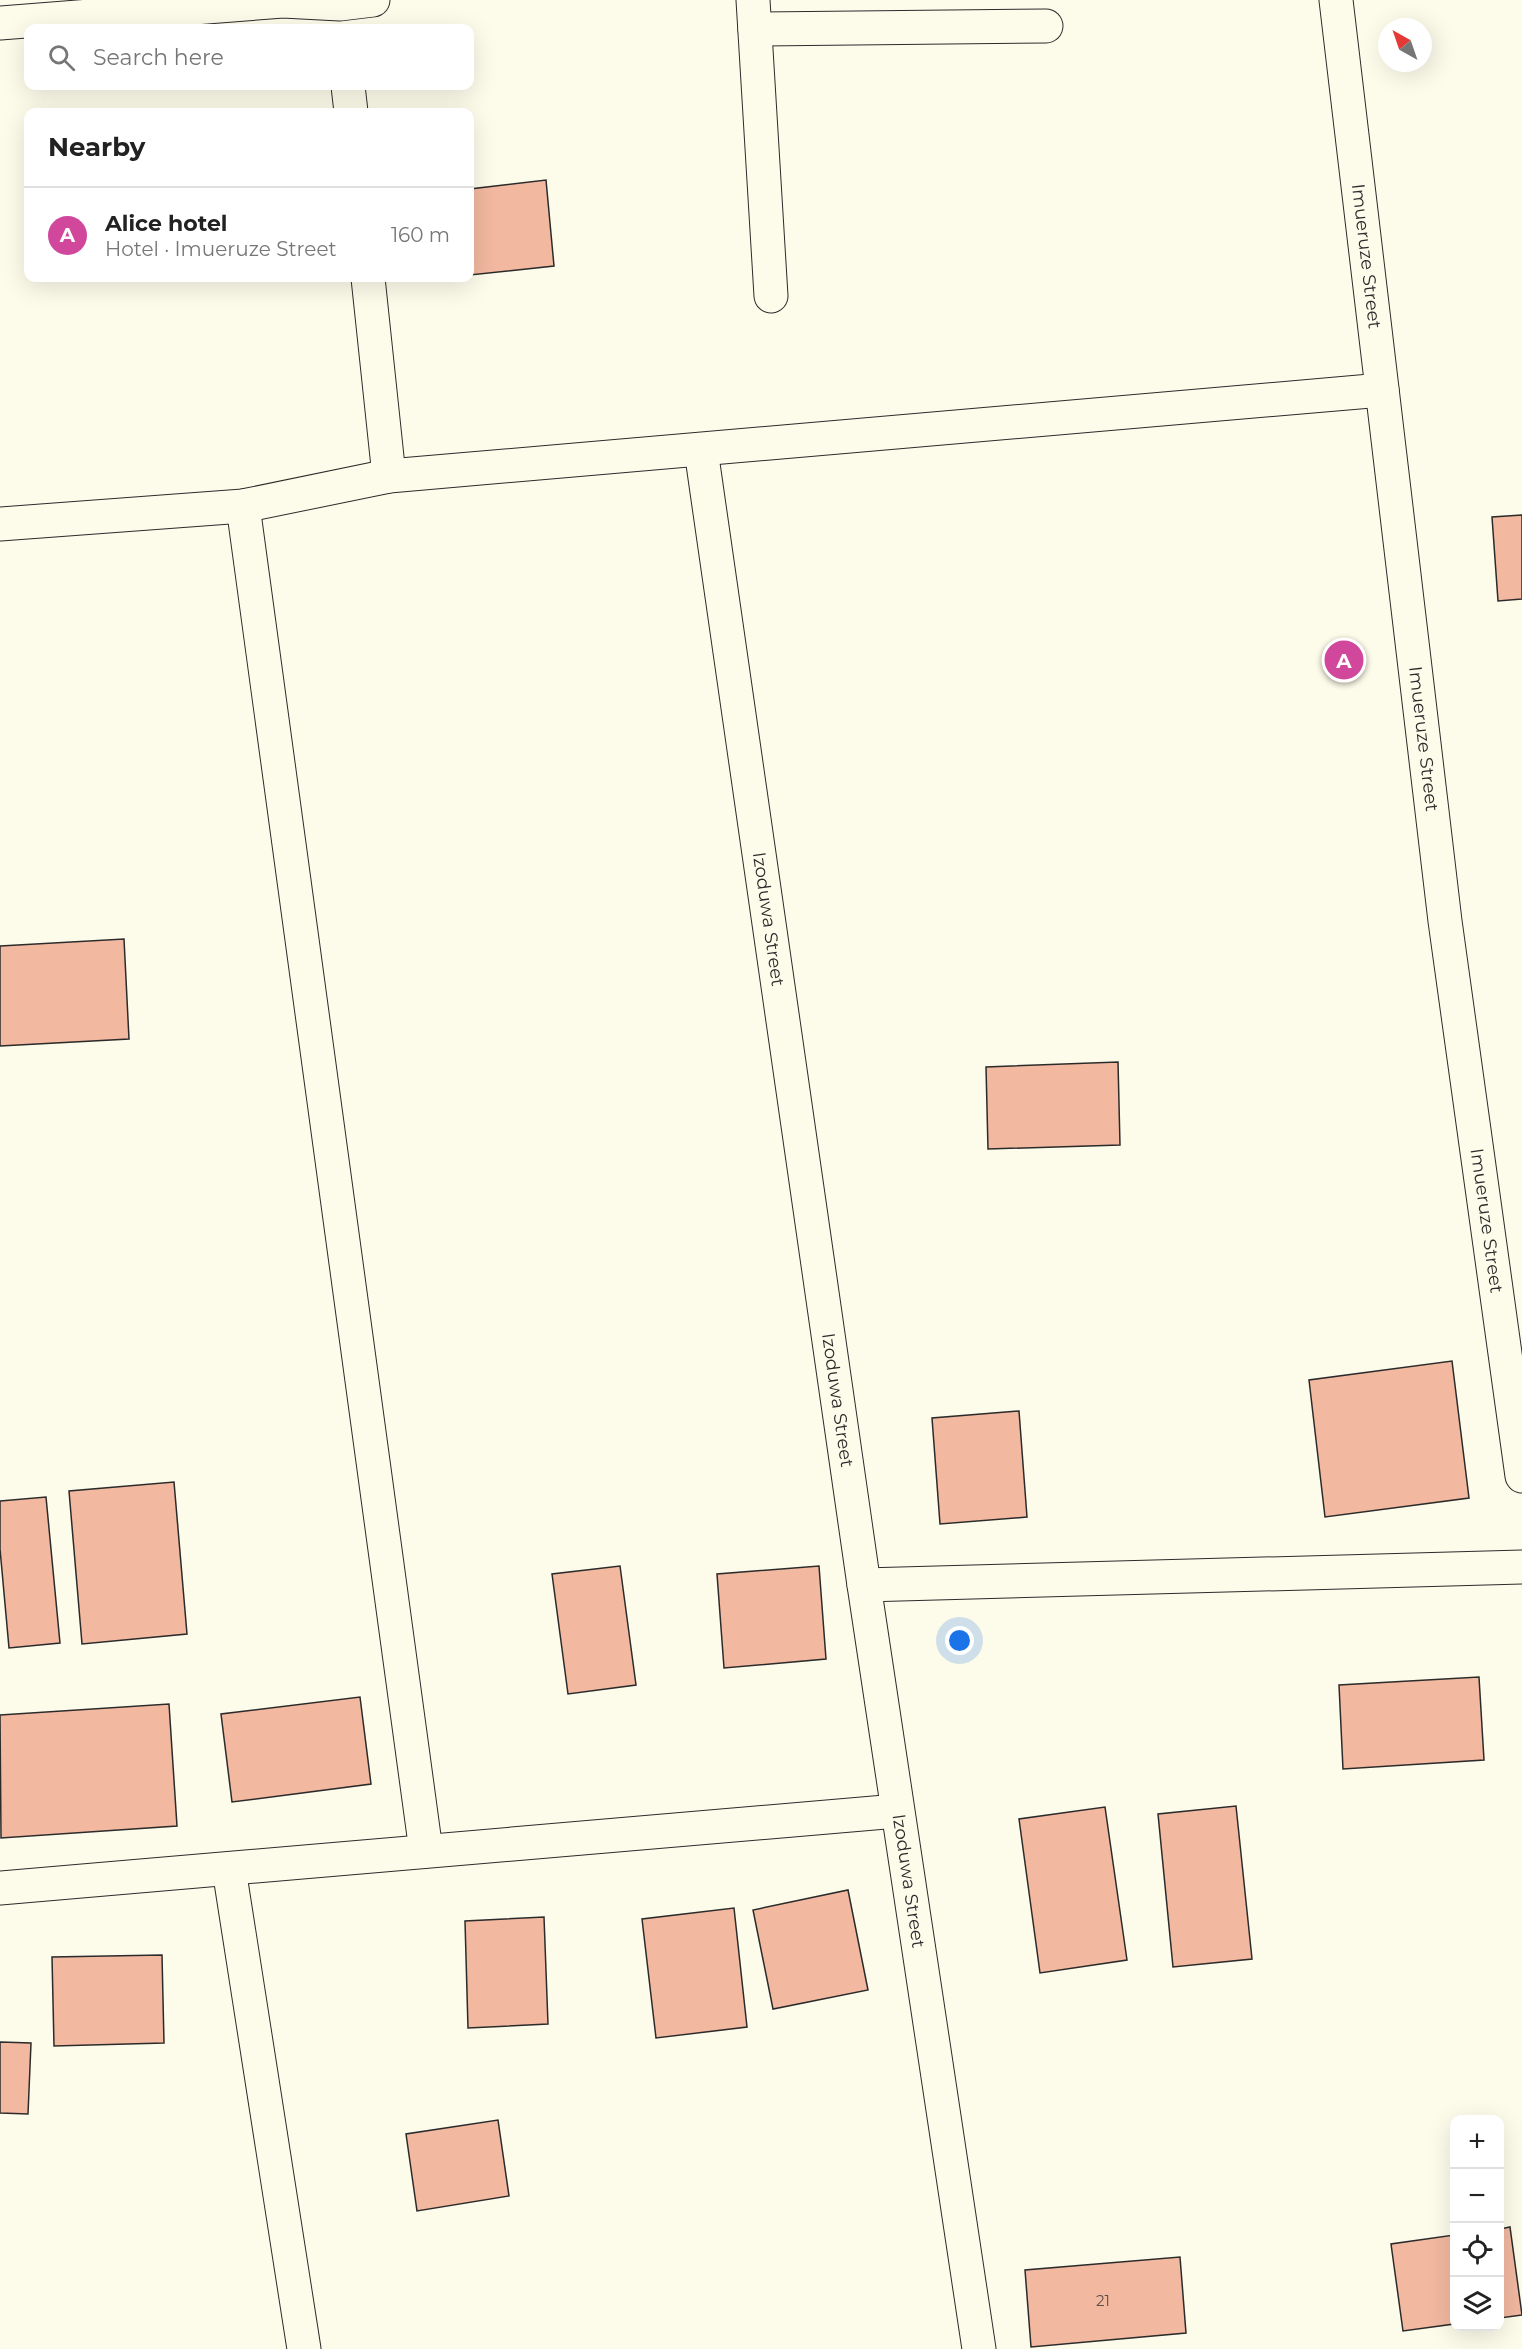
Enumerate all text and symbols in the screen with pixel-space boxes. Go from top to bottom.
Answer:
north arrow [1378,18,1432,72]
search box [24,24,474,90]
icon: search [45,41,78,74]
text: Search here [93,44,224,71]
text: Nearby [48,131,145,163]
street label: Imueruze Street [1347,182,1386,330]
text: Alice hotel [105,210,227,237]
text: A [60,223,75,247]
text: 160 m [391,223,450,247]
text: Hotel · Imueruze Street [105,237,337,261]
pin: A [1324,638,1364,682]
street label: Imueruze Street [1404,665,1443,813]
street label: Izoduwa Street [748,851,789,988]
street label: Imueruze Street [1466,1147,1508,1294]
street label: Izoduwa Street [817,1332,858,1469]
your location [945,1626,974,1655]
street label: Izoduwa Street [888,1812,930,1950]
map controls [1450,2115,1504,2331]
button: + [1450,2115,1504,2169]
button: − [1450,2169,1504,2223]
button: locate [1450,2223,1504,2277]
button: layers [1450,2277,1504,2331]
house number: 21 [1096,2291,1110,2310]

